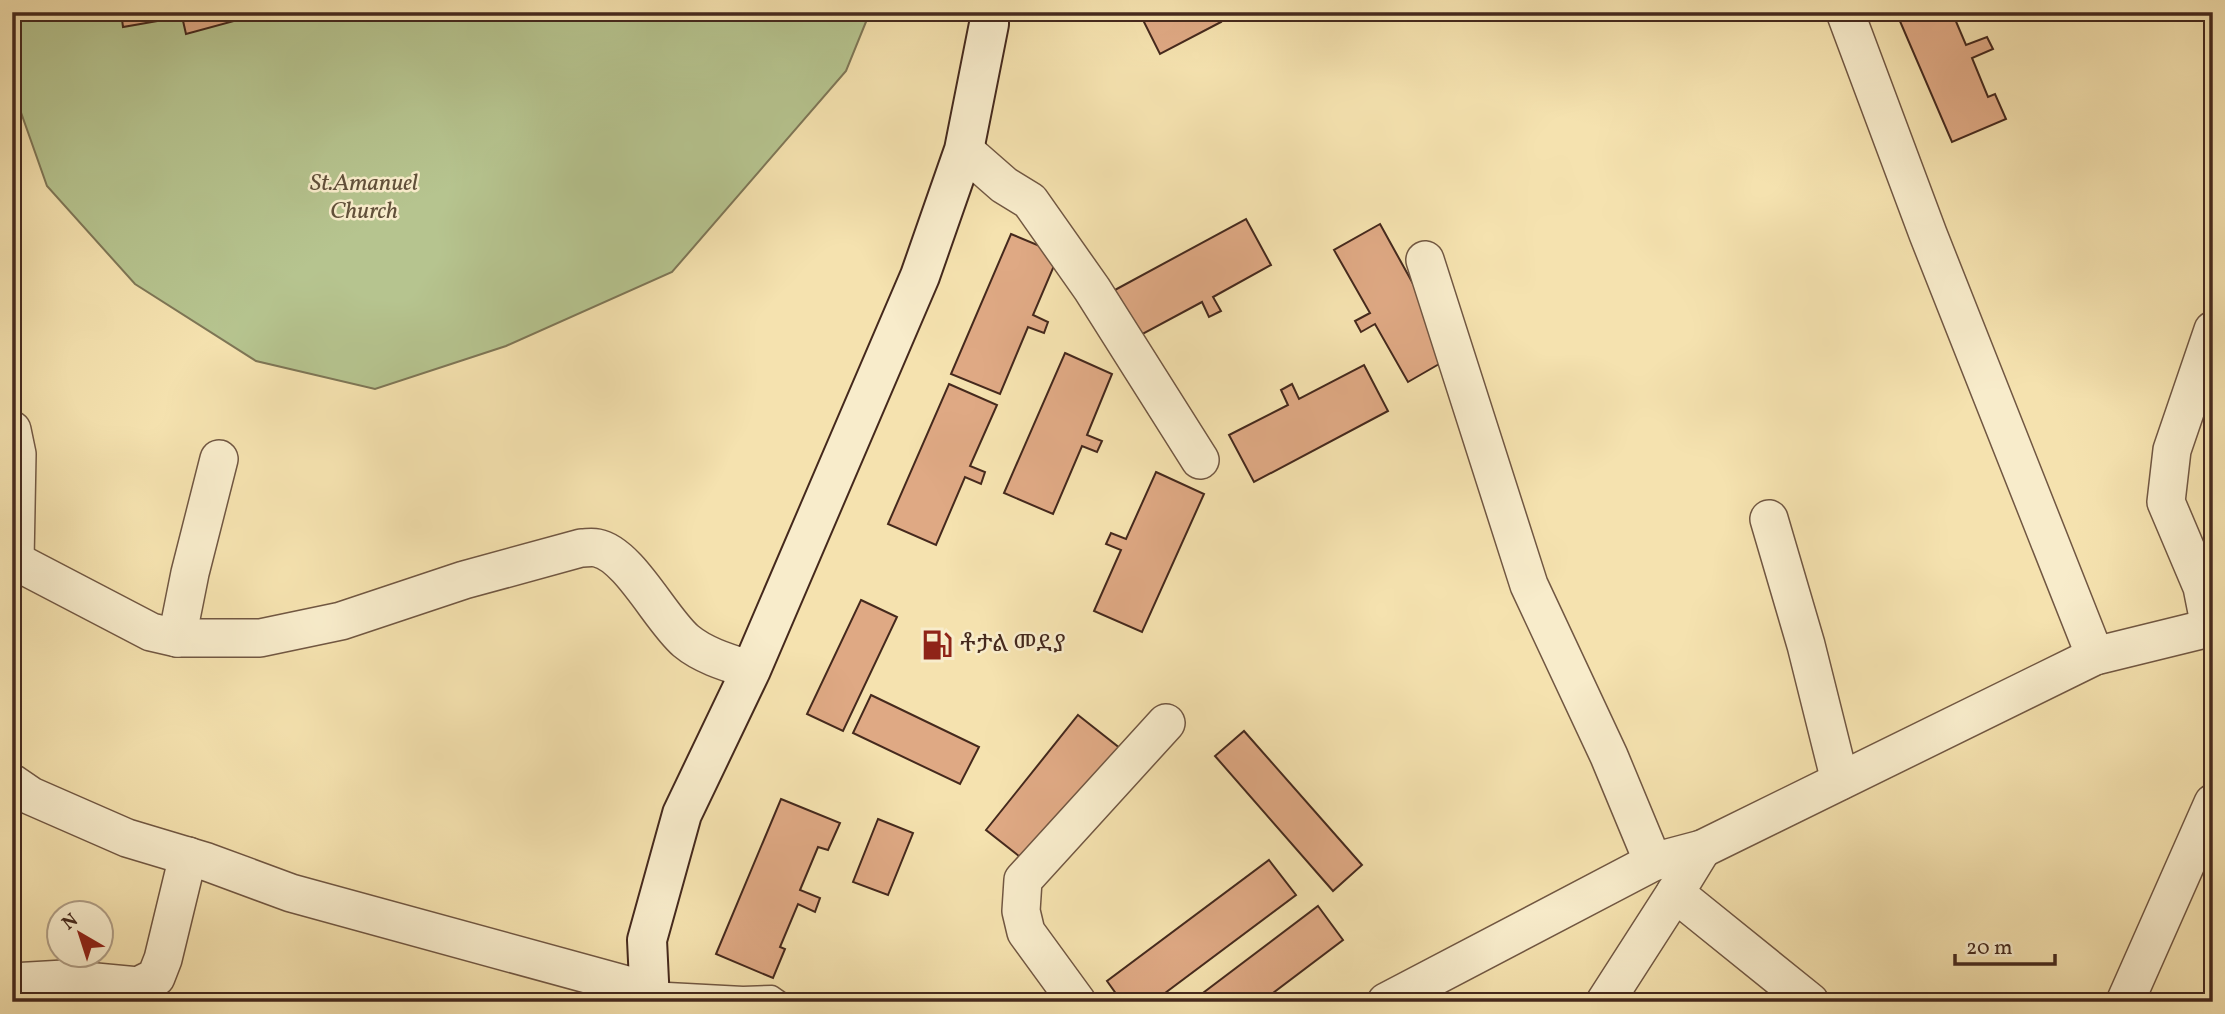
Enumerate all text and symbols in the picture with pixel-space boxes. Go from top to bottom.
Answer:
park label: St.Amanuel Church [310,167,418,229]
fuel station icon: ቶታል መደያ [920,628,954,662]
place label: ቶታል መደያ [960,628,1066,662]
north arrow [46,898,116,968]
text: N [57,908,84,937]
scale bar [1955,923,2055,967]
text: 20 m [1966,934,2012,963]

